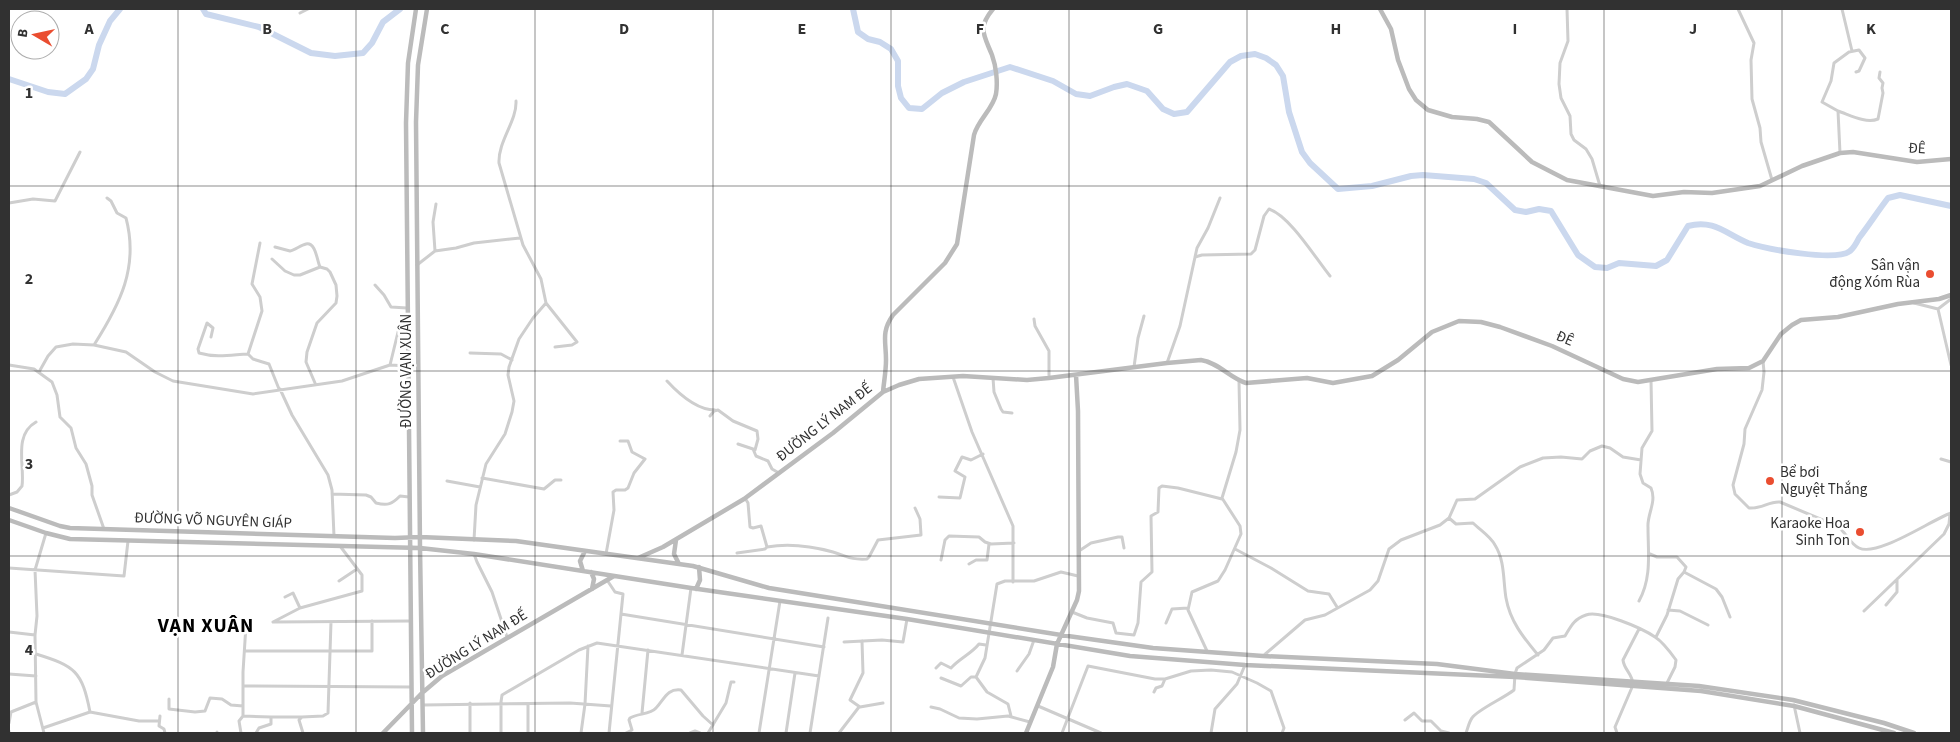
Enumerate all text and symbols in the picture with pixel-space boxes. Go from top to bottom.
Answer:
north arrow [10,10,60,60]
text: A [83,18,94,40]
text: B [262,18,272,40]
text: C [440,18,450,40]
text: D [619,18,629,40]
text: E [798,18,806,40]
text: F [976,18,984,40]
text: G [1153,18,1163,40]
text: H [1331,18,1341,40]
text: I [1513,18,1517,40]
text: J [1689,18,1697,40]
text: K [1866,18,1876,40]
text: B [13,27,34,39]
text: 1 [25,82,33,104]
street label: ĐÊ [1908,138,1926,159]
place label: Sân vận động Xóm Rùa [1829,255,1920,293]
text: 2 [25,268,33,290]
marker: Sân vận động Xóm Rùa [1924,268,1936,280]
street label: ĐƯỜNG VẠN XUÂN [396,314,417,428]
street label: ĐÊ [1553,325,1577,352]
street label: ĐƯỜNG LÝ NAM ĐẾ [772,377,878,467]
text: 3 [25,453,33,475]
place label: Bể bơi Nguyệt Thắng [1780,462,1868,500]
marker: Bể bơi Nguyệt Thắng [1764,475,1776,487]
street label: ĐƯỜNG VÕ NGUYÊN GIÁP [134,507,292,534]
place label: Karaoke Hoa Sinh Ton [1770,513,1850,551]
marker: Karaoke Hoa Sinh Ton [1854,526,1866,538]
street label: ĐƯỜNG LÝ NAM ĐẾ [421,604,532,684]
district label: VẠN XUÂN [157,612,254,640]
text: 4 [25,639,34,661]

